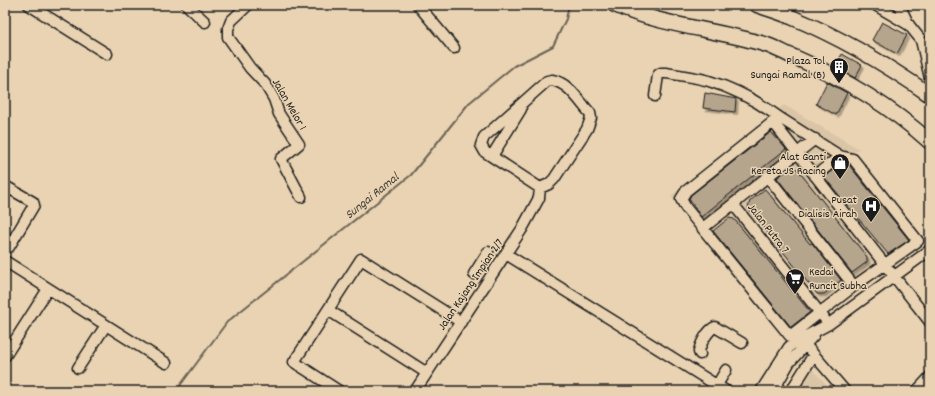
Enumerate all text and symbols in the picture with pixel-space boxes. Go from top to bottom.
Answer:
place label: Plaza Tol Sungai Ramal (B) [751,53,825,84]
building icon: Plaza Tol Sungai Ramal (B) [828,56,850,84]
street label: Jalan Melor 1 [267,76,310,134]
place label: Alat Ganti Kereta JS Racing [751,149,826,180]
shop icon: Alat Ganti Kereta JS Racing [829,152,851,180]
water label: Sungai Ramal [341,169,405,225]
place label: Pusat Dialisis Airah [799,192,858,223]
hospital icon: Pusat Dialisis Airah [860,195,882,223]
street label: Jalan Putra 7 [743,200,793,258]
street label: Jalan Kajang Impian 2/7 [434,235,508,334]
place label: Kedai Runcit Subha [809,264,867,295]
supermarket icon: Kedai Runcit Subha [784,267,806,295]

